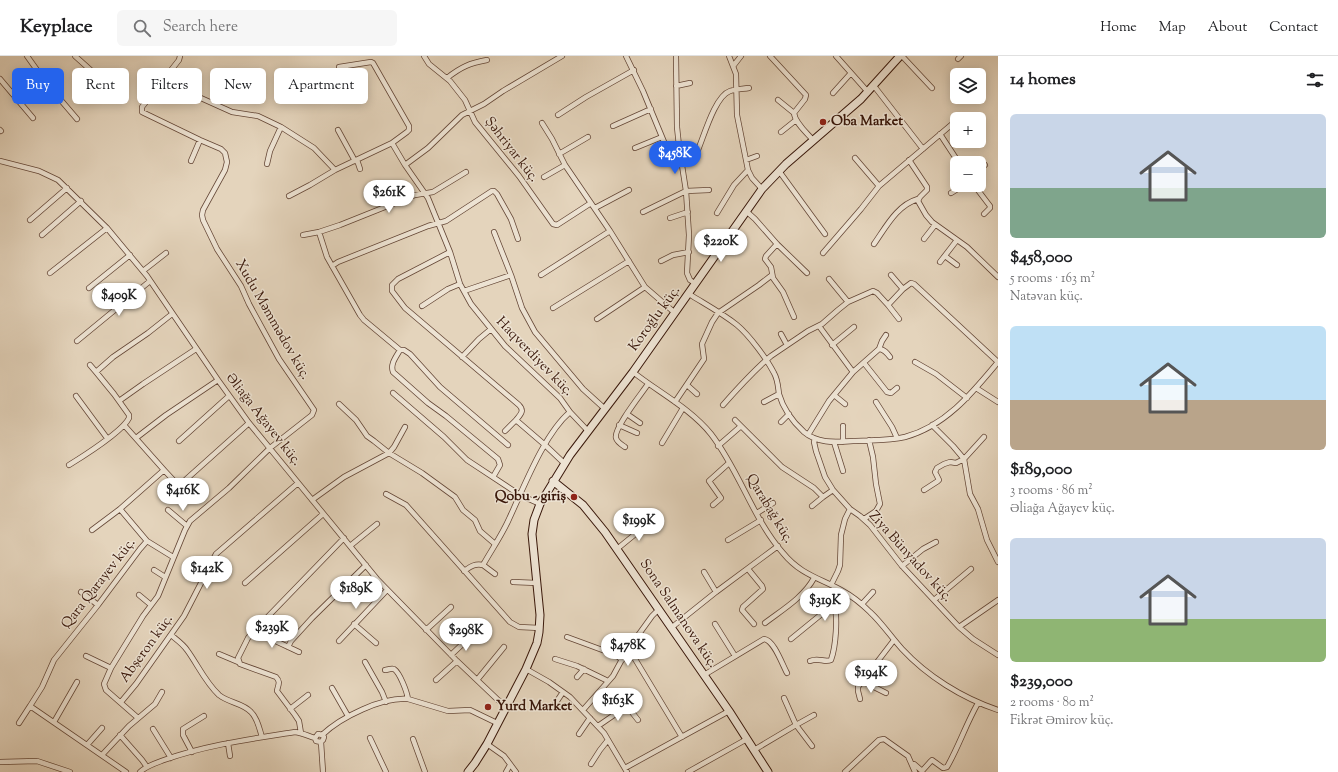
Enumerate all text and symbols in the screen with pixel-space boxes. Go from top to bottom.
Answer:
search box [117,10,397,46]
text: Keyplace [20,14,93,41]
icon: search [131,17,153,39]
text: Search here [163,17,238,38]
text: Home [1100,18,1137,38]
text: Map [1159,18,1186,38]
text: About [1208,18,1247,38]
text: Contact [1269,18,1318,38]
chip: Buy [12,68,64,104]
chip: Rent [72,68,129,104]
chip: Filters [137,68,202,104]
chip: New [210,68,266,104]
chip: Apartment [274,68,368,104]
map controls [950,68,986,192]
button: layers [950,68,986,104]
text: 14 homes [1010,68,1076,92]
icon: filters [1304,69,1326,91]
place label: Oba Market [831,112,903,132]
button: + [950,112,986,148]
street label: Şəhriyar küç. [479,113,543,187]
marker: Oba Market [818,117,828,127]
icon: home [1132,140,1204,212]
pin: $458K [647,141,703,175]
text: $458K [658,145,692,163]
button: − [950,156,986,192]
pin: $261K [361,180,417,214]
text: $261K [372,184,406,202]
pin: $220K [693,229,749,263]
text: $220K [703,233,739,251]
text: $458,000 [1010,246,1073,270]
street label: Xudu Məmmədov küç. [229,256,315,384]
text: 5 rooms · 163 m² [1010,270,1095,288]
street label: Koroğlu küç. [624,282,686,356]
pin: $409K [91,283,147,317]
text: $409K [101,287,137,305]
text: Natəvan küç. [1010,288,1083,306]
street label: Haqverdiyev küç. [491,313,577,401]
icon: home [1132,352,1204,424]
street label: Əliağa Ağayev küç. [220,369,306,471]
text: $189,000 [1010,458,1072,482]
street label: Qarabağ küç. [740,470,798,548]
pin: $416K [155,478,211,512]
text: $416K [166,482,200,500]
text: 3 rooms · 86 m² [1010,482,1093,500]
place label: Qobu - giriş [495,487,566,507]
marker: Qobu - giriş [569,492,579,502]
text: Əliağa Ağayev küç. [1010,500,1115,518]
street label: Ziya Bünyadov küç. [864,507,956,607]
pin: $199K [611,508,667,542]
text: $199K [622,512,656,530]
street label: Qara Qarayev küç. [57,534,141,634]
pin: $142K [179,556,235,590]
street label: Sona Salmanova küç. [634,556,722,672]
text: $142K [190,560,224,578]
icon: home [1132,564,1204,636]
pin: $189K [328,576,384,610]
text: $189K [339,580,373,598]
pin: $319K [797,588,853,622]
text: $319K [809,592,841,610]
street label: Abşeron küç. [115,611,179,687]
pin: $239K [244,615,300,649]
pin: $298K [438,618,494,652]
text: $239K [255,619,289,637]
text: $298K [448,622,484,640]
pin: $478K [600,633,656,667]
text: $478K [610,637,646,655]
pin: $194K [843,660,899,694]
text: $194K [854,664,888,682]
text: $239,000 [1010,670,1073,694]
pin: $163K [590,688,646,722]
text: $163K [602,692,634,710]
text: 2 rooms · 80 m² [1010,694,1094,712]
place label: Yurd Market [496,697,572,717]
marker: Yurd Market [483,702,493,712]
text: Fikrət Əmirov küç. [1010,712,1113,730]

